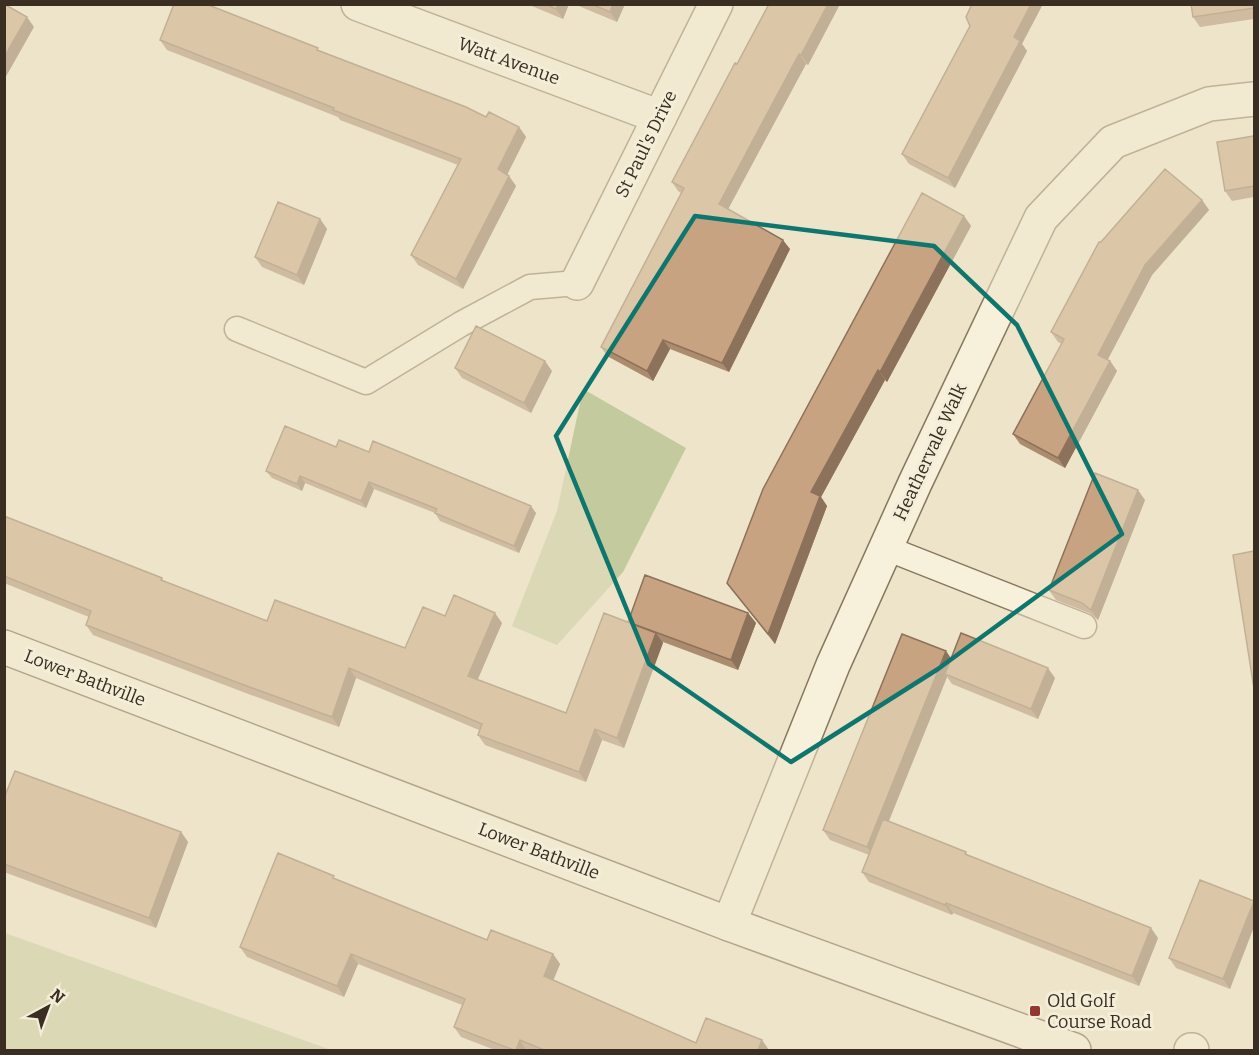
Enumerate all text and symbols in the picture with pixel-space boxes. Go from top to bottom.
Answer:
street label: Watt Avenue [455,32,563,90]
street label: St Paul's Drive [611,87,681,201]
street label: Heathervale Walk [889,379,972,524]
street label: Lower Bathville [21,645,149,711]
street label: Lower Bathville [475,818,603,884]
north arrow [18,977,78,1037]
text: N [47,985,68,1007]
place label: Old Golf Course Road [1047,990,1152,1033]
marker: Old Golf Course Road [1028,1004,1042,1018]

